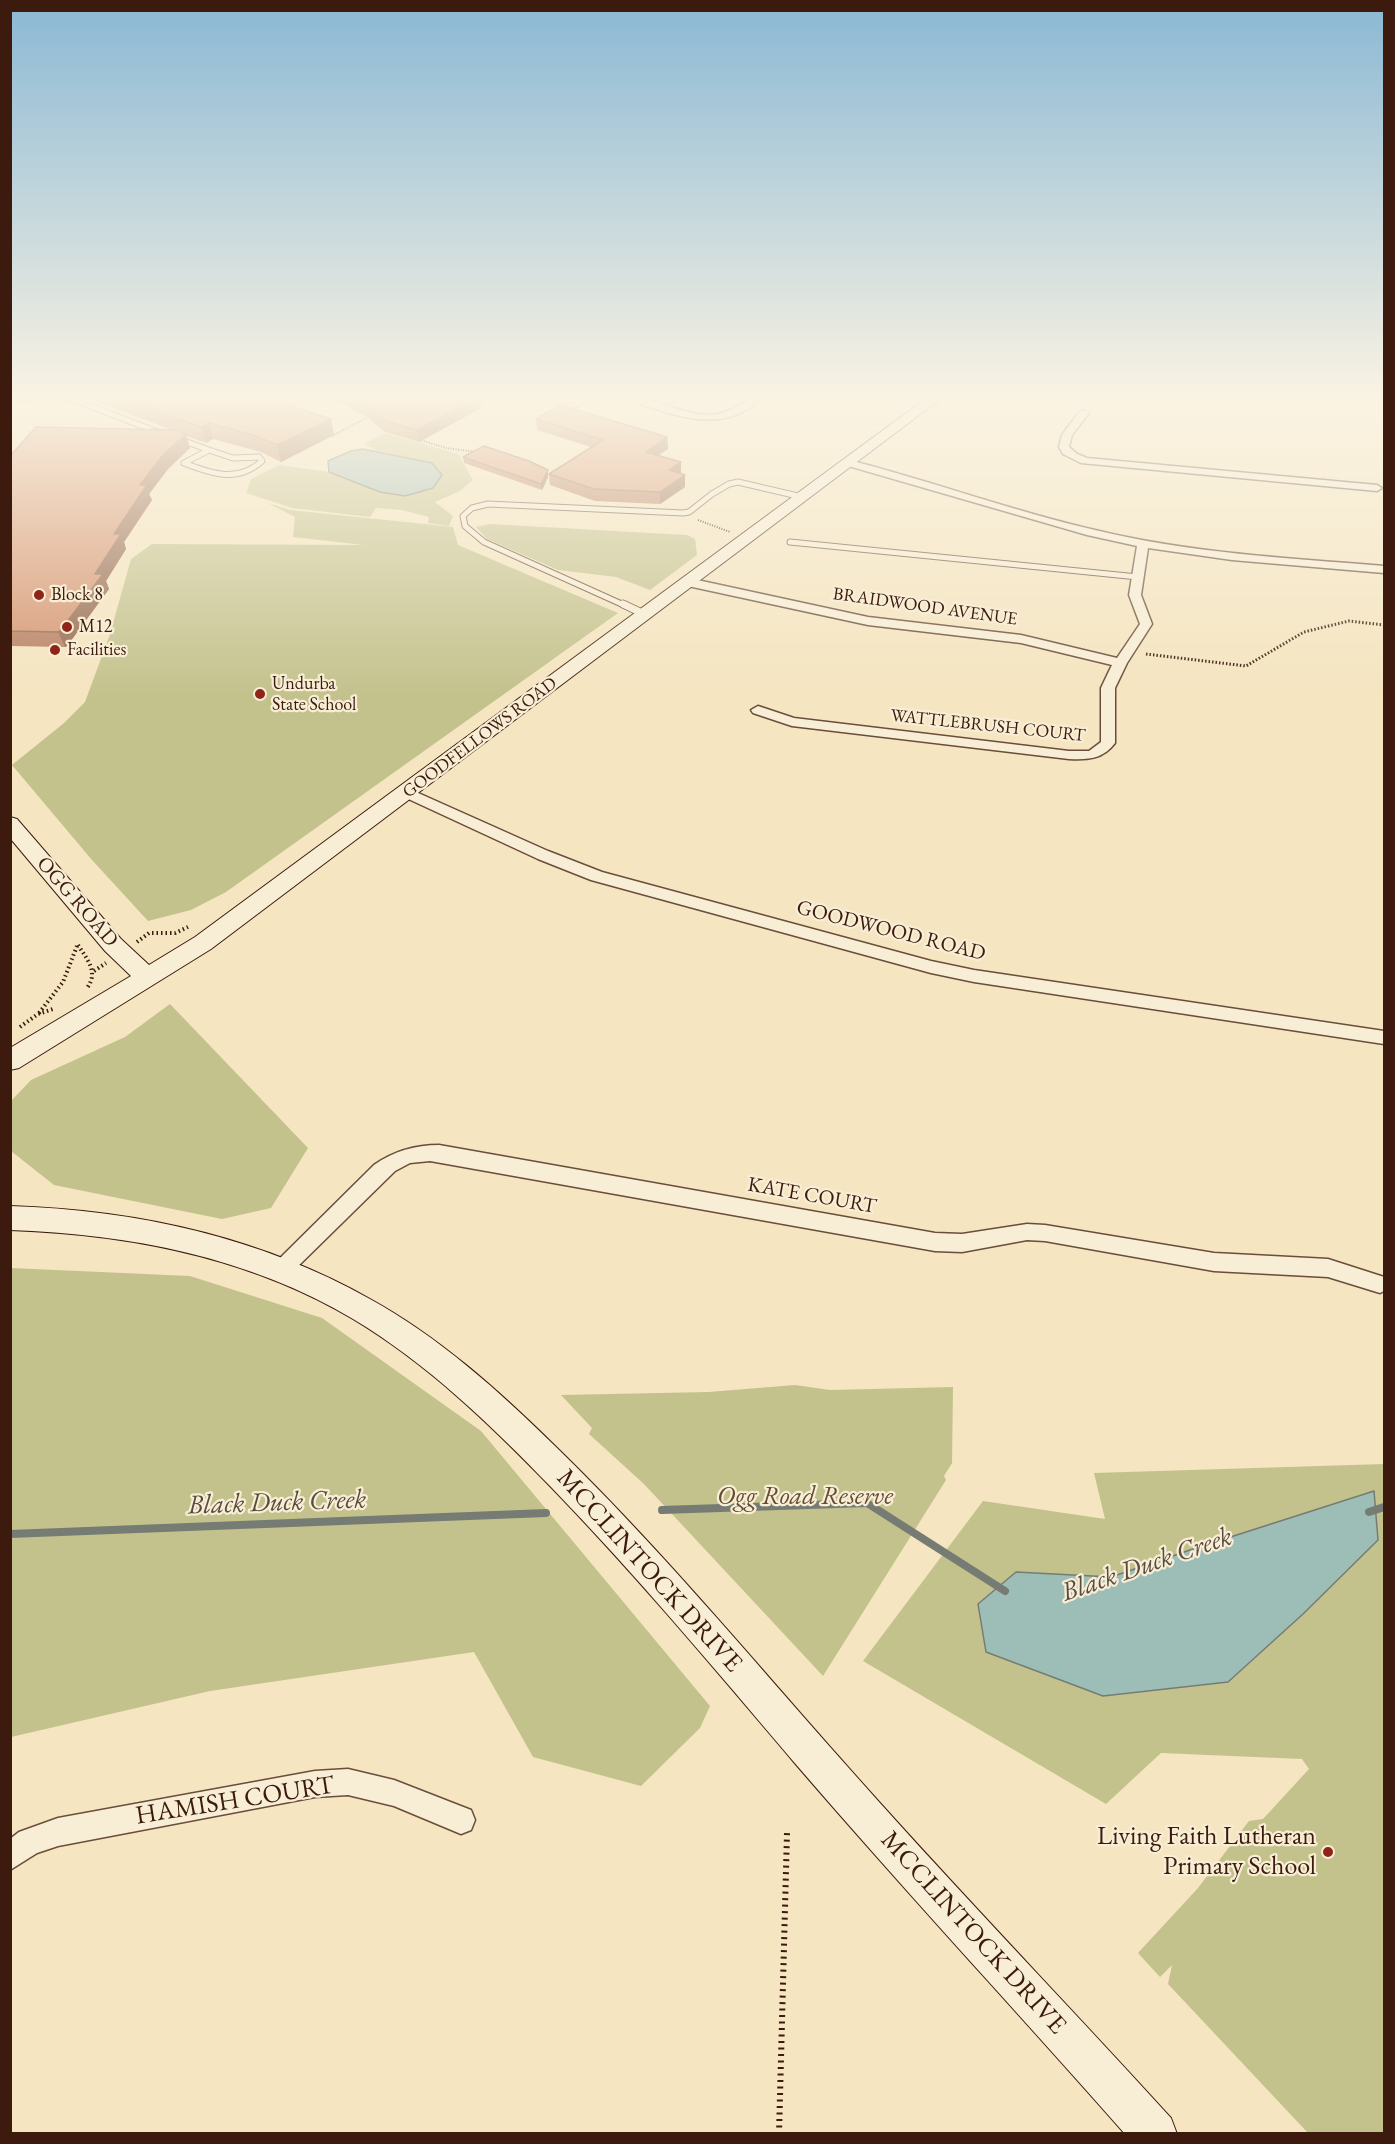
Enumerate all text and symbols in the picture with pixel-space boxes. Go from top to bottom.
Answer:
street label: BRAIDWOOD AVENUE [831,583,1019,631]
place label: Block 8 [51,584,103,606]
marker: Block 8 [32,588,46,602]
place label: M12 [79,616,112,638]
marker: M12 [60,620,74,634]
place label: Facilities [67,639,126,661]
marker: Facilities [48,643,62,657]
place label: Undurba State School [272,673,356,716]
street label: GOODFELLOWS ROAD [399,673,561,803]
marker: Undurba State School [253,687,267,701]
street label: WATTLEBRUSH COURT [890,705,1086,747]
street label: OGG ROAD [31,852,123,952]
street label: GOODWOOD ROAD [794,895,988,967]
street label: KATE COURT [746,1172,878,1220]
street label: MCCLINTOCK DRIVE [550,1463,748,1679]
park label: Ogg Road Reserve [717,1481,893,1513]
water label: Black Duck Creek [187,1484,367,1522]
water label: Black Duck Creek [1057,1521,1237,1609]
street label: HAMISH COURT [134,1770,336,1832]
place label: Living Faith Lutheran Primary School [1097,1821,1316,1882]
street label: MCCLINTOCK DRIVE [874,1825,1072,2041]
marker: Living Faith Lutheran Primary School [1321,1845,1335,1859]

